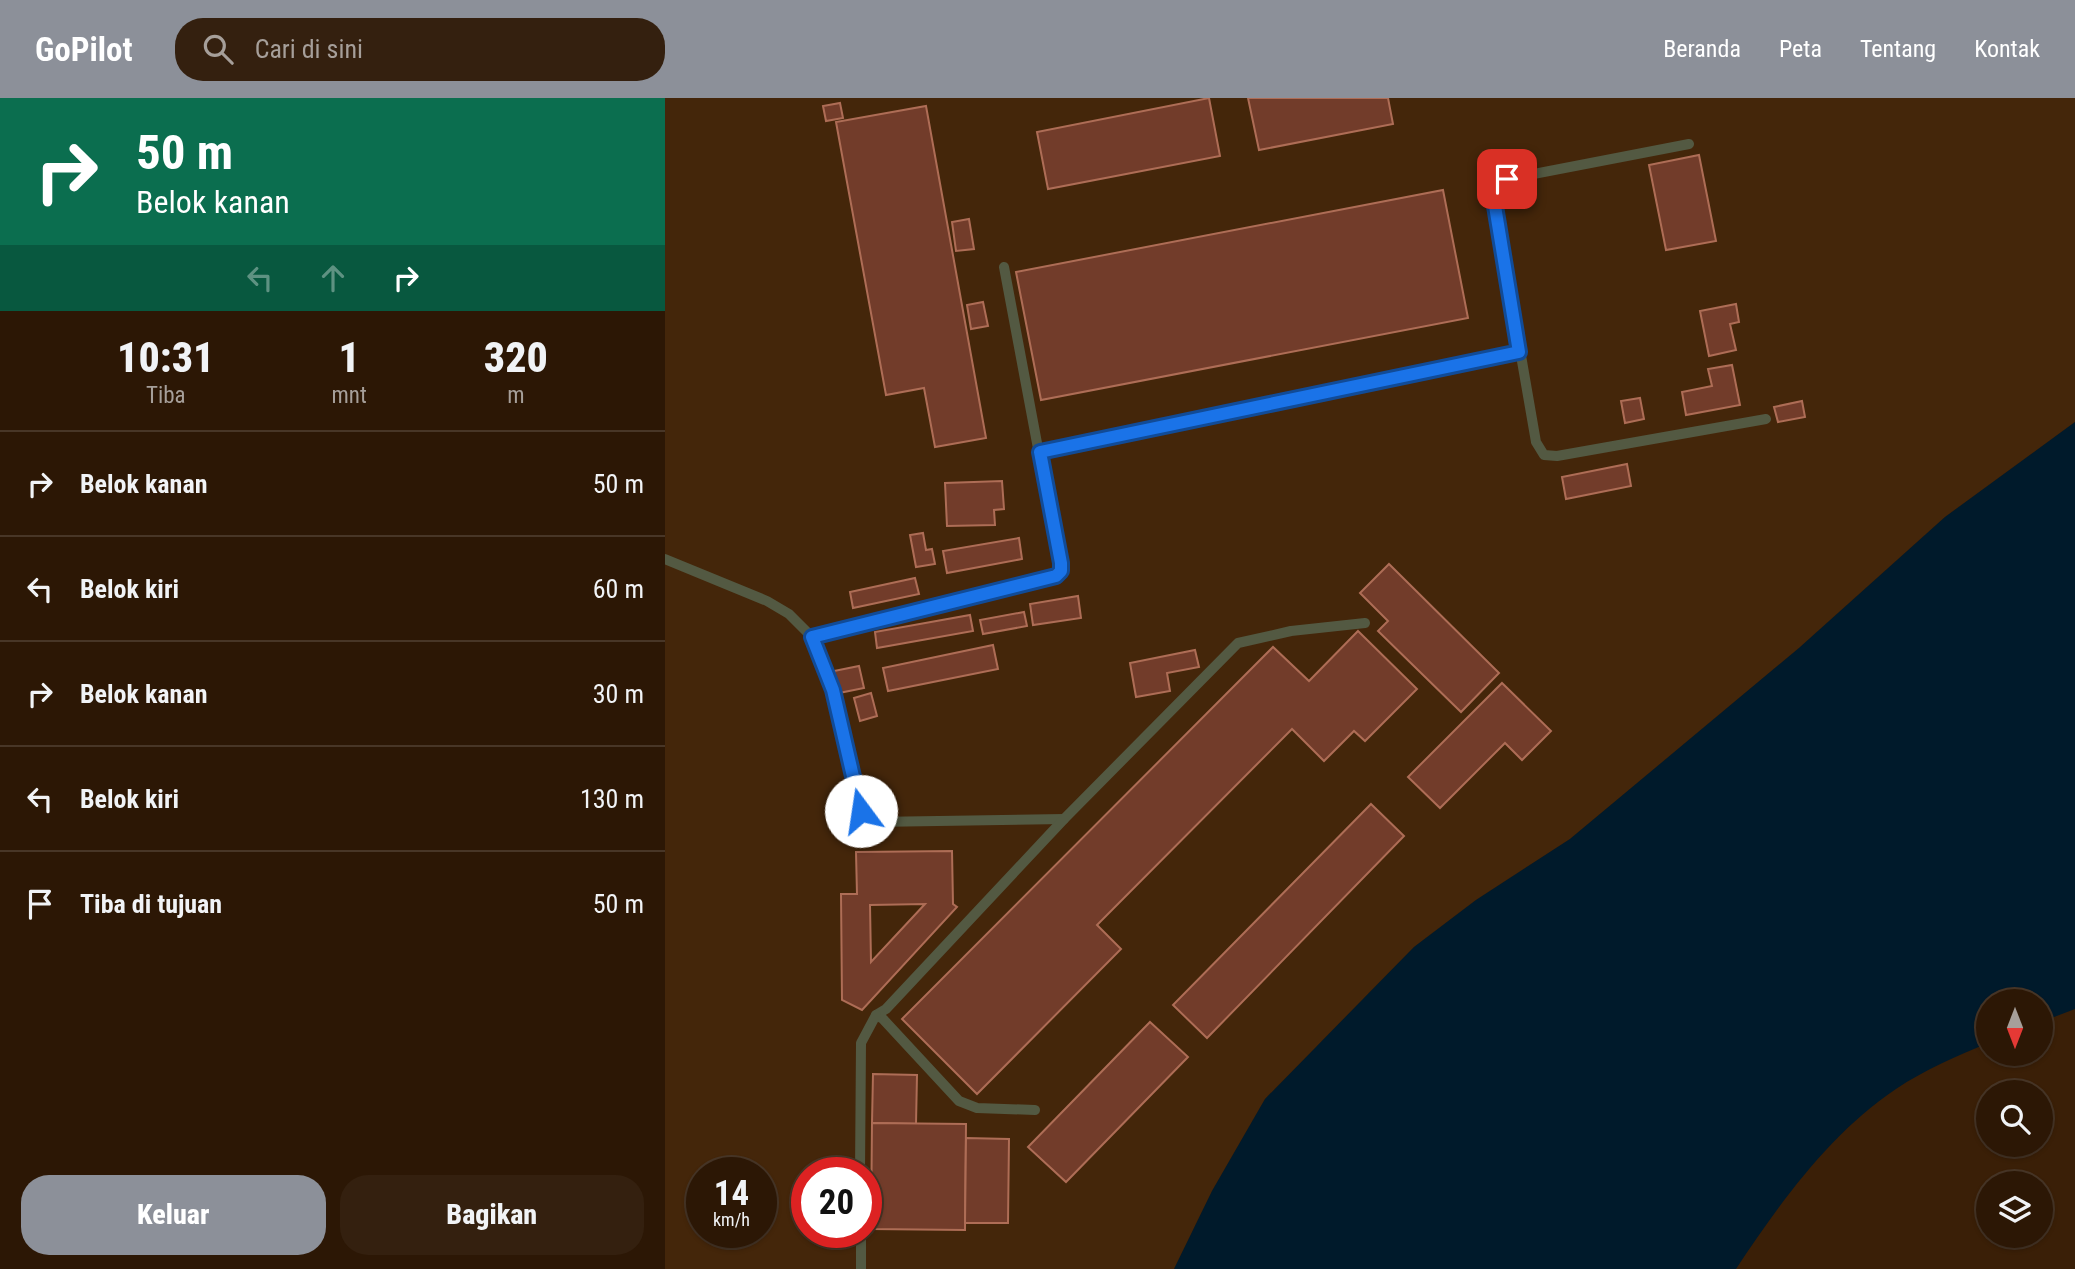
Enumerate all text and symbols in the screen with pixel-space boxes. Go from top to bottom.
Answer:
search box [175,18,665,81]
text: GoPilot [35,30,133,69]
icon: search [199,30,237,68]
text: Cari di sini [255,34,363,64]
text: Beranda [1663,35,1741,63]
text: Peta [1779,35,1822,63]
text: Tentang [1860,35,1936,63]
text: Kontak [1974,35,2040,63]
text: 50 m [136,124,233,181]
icon: right [21,126,112,217]
pin [1477,149,1537,209]
icon: arrive [1488,160,1526,198]
text: Belok kanan [136,183,290,221]
icon: left [241,259,279,297]
icon: ahead [314,259,352,297]
icon: right [387,259,425,297]
text: 10:31 [117,333,214,382]
text: 1 [338,333,360,382]
text: 320 [484,333,548,382]
text: Tiba [146,382,186,409]
text: mnt [331,382,367,409]
text: m [507,382,525,409]
icon: right [21,465,59,503]
text: Belok kanan [80,469,207,499]
text: 50 m [593,469,644,499]
icon: left [21,570,59,608]
text: Belok kiri [80,574,179,604]
text: 60 m [593,574,644,604]
icon: right [21,675,59,713]
text: Belok kanan [80,679,207,709]
text: 30 m [593,679,644,709]
position arrow [824,774,898,848]
icon: left [21,780,59,818]
text: Belok kiri [80,784,179,814]
text: 130 m [580,784,644,814]
icon: arrive [21,885,59,923]
text: Tiba di tujuan [80,889,222,919]
text: 50 m [593,889,644,919]
north arrow [1976,989,2053,1066]
map controls [1976,989,2053,1248]
button: search [1976,1080,2053,1157]
speed limit sign: 20 [791,1157,882,1248]
button: layers [1976,1171,2053,1248]
text: 14 [714,1173,749,1214]
button: Keluar [21,1175,326,1255]
button: Bagikan [340,1175,644,1255]
text: km/h [713,1209,750,1230]

